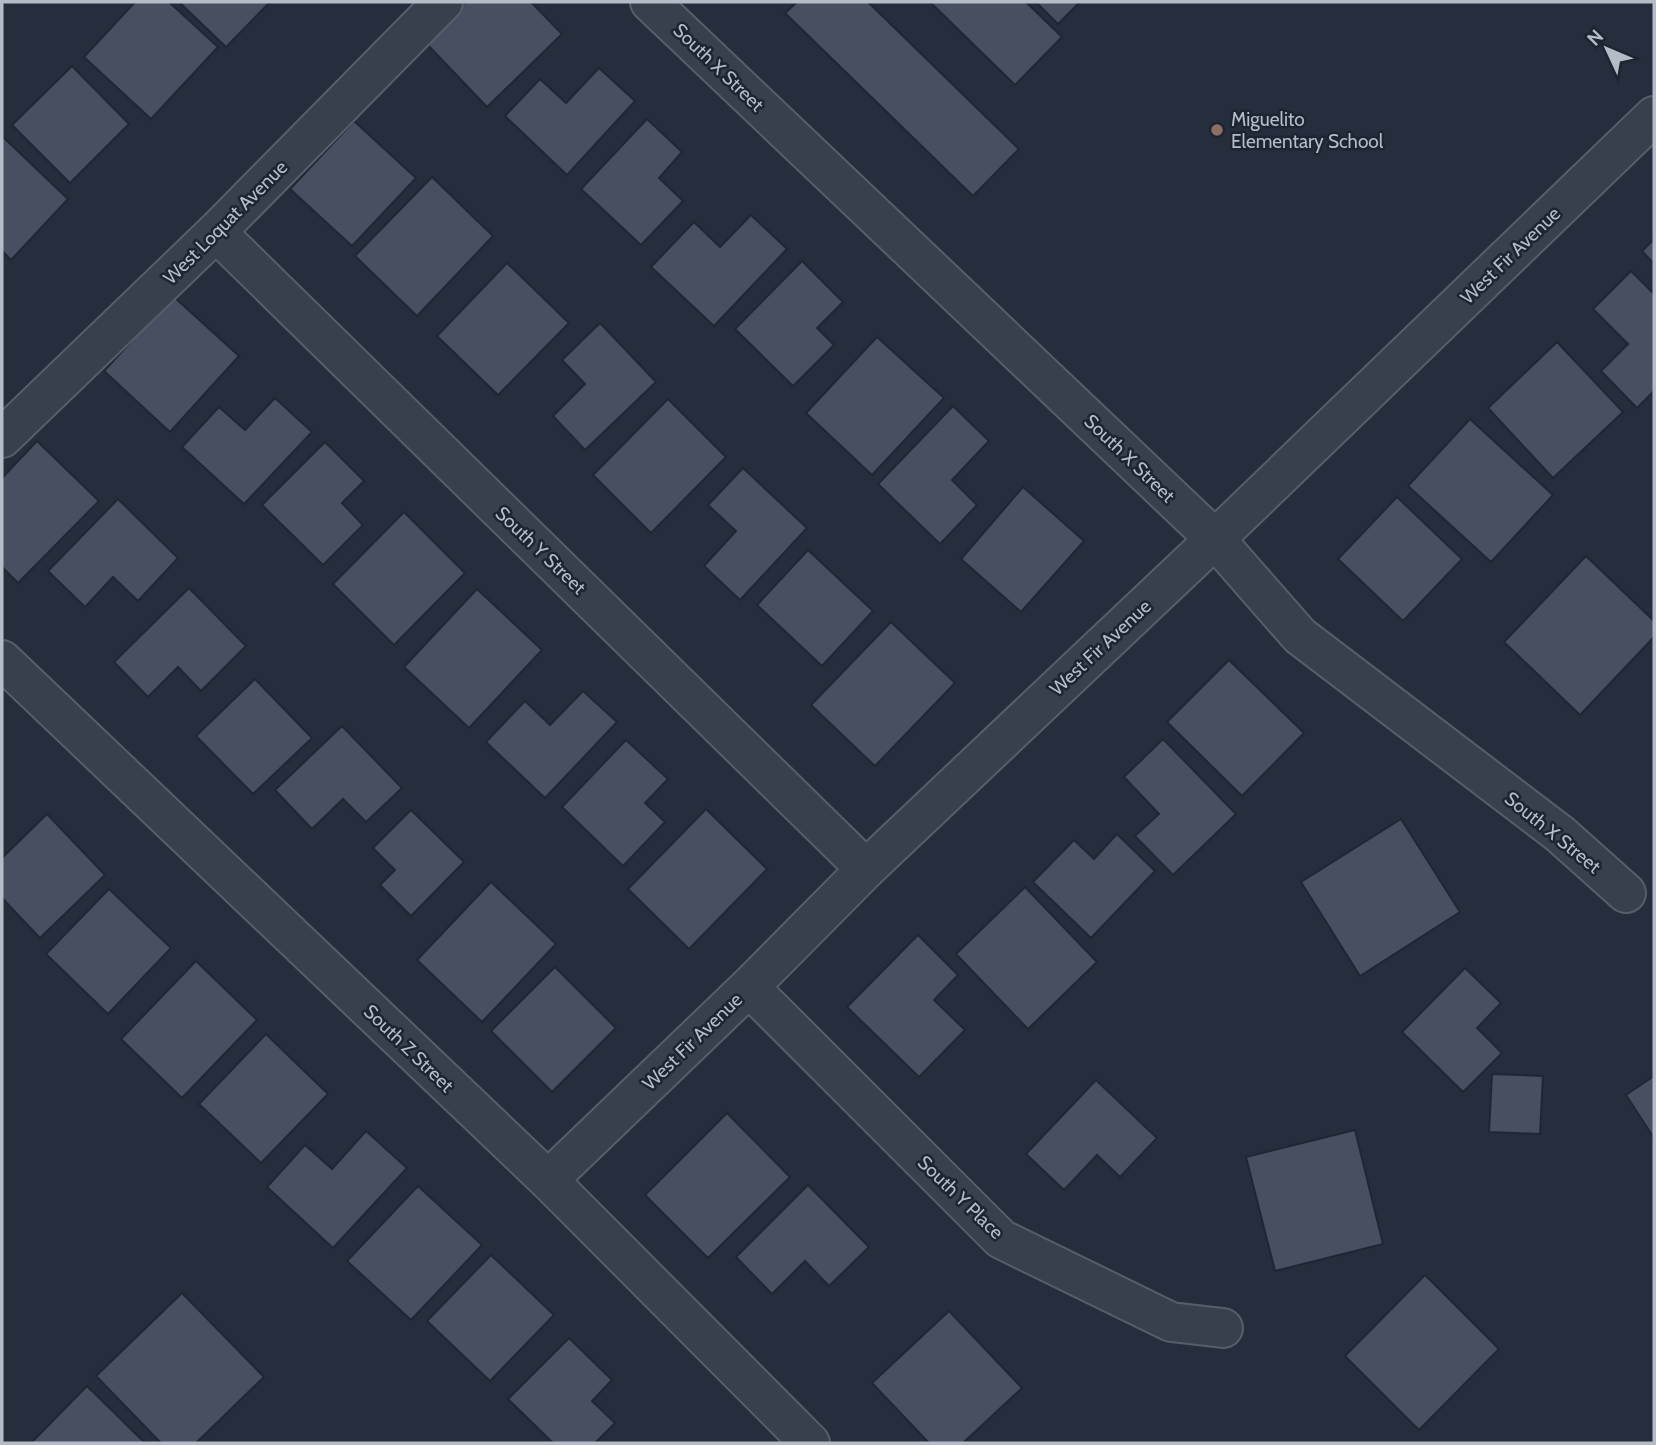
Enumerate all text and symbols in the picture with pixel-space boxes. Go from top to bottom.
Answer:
north arrow [1572,14,1642,84]
street label: South X Street [669,18,769,117]
text: N [1582,25,1608,50]
place label: Miguelito Elementary School [1231,108,1384,153]
marker: Miguelito Elementary School [1209,122,1225,138]
street label: West Loquat Avenue [159,155,292,289]
street label: West Fir Avenue [1456,202,1565,309]
street label: South X Street [1080,409,1180,508]
street label: South Y Street [491,502,591,599]
street label: West Fir Avenue [1045,594,1156,700]
street label: South X Street [1500,787,1606,878]
street label: West Fir Avenue [638,988,747,1095]
street label: South Z Street [359,1000,459,1097]
street label: South Y Place [913,1151,1008,1244]

